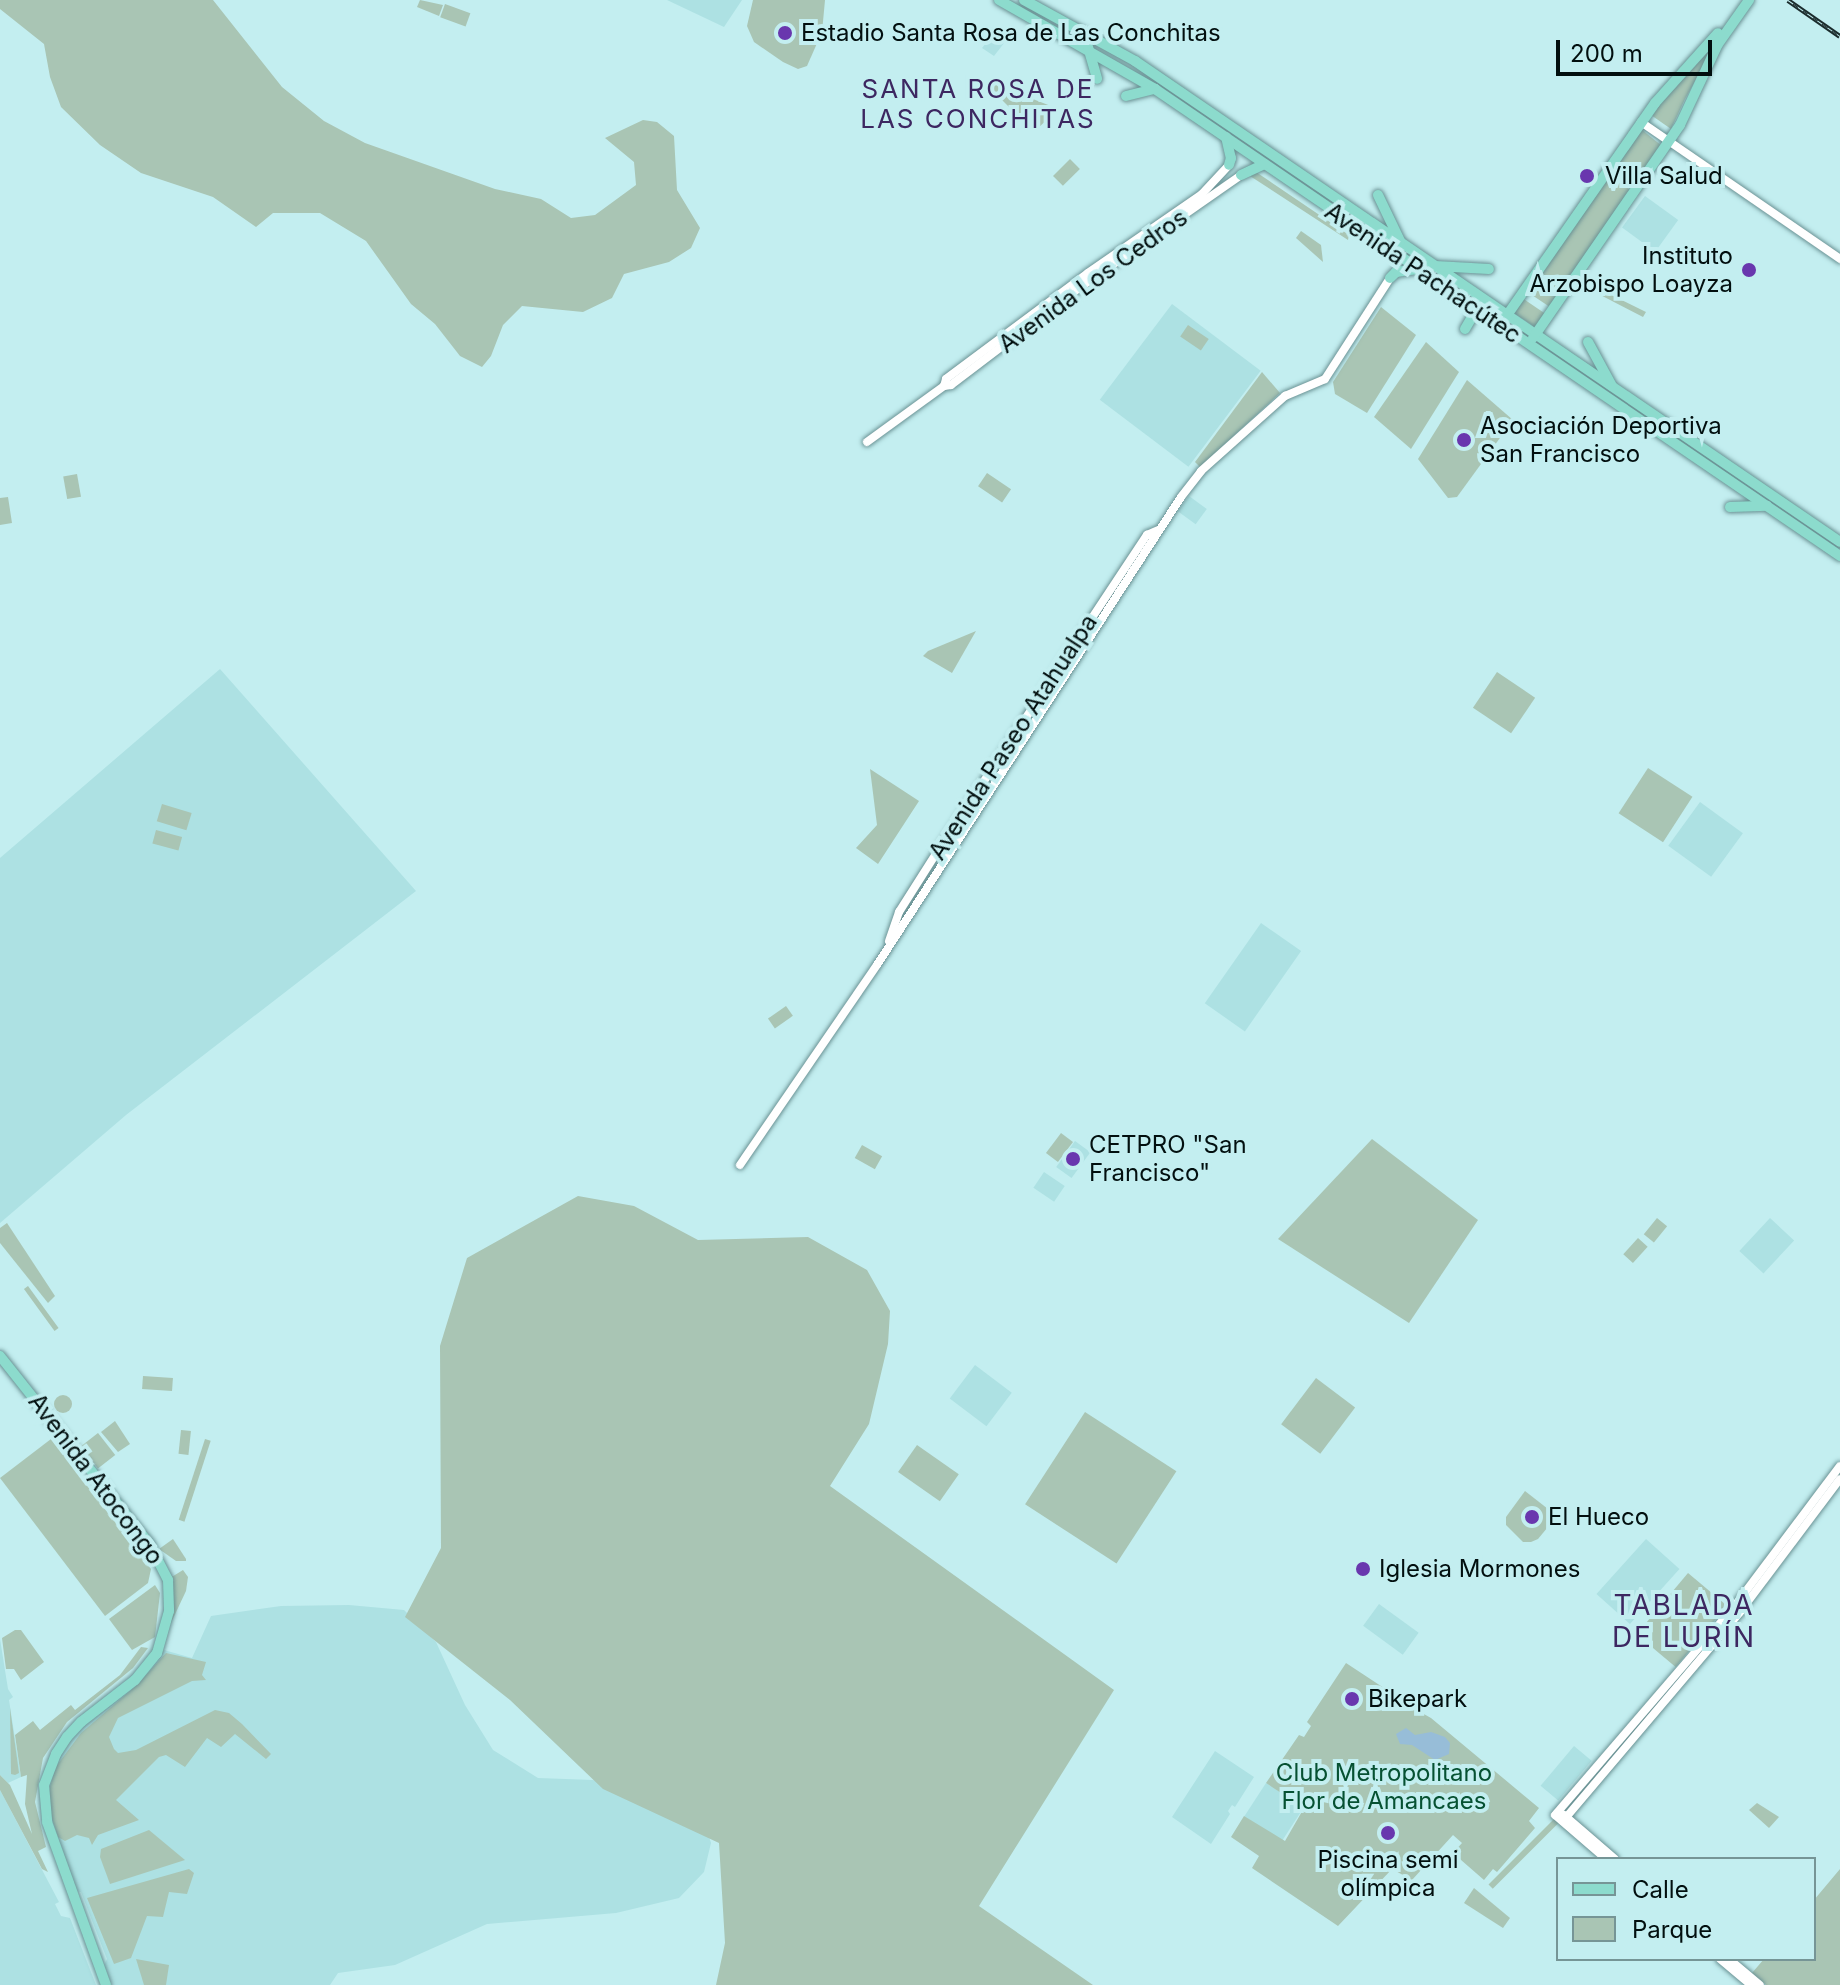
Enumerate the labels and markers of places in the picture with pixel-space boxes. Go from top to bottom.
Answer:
place label: Estadio Santa Rosa de Las Conchitas [801,19,1221,47]
marker: Estadio Santa Rosa de Las Conchitas [776,24,794,42]
place label: Villa Salud [1605,162,1723,190]
marker: Villa Salud [1576,165,1598,187]
place label: Instituto Arzobispo Loayza [1530,242,1733,298]
marker: Instituto Arzobispo Loayza [1740,261,1758,279]
place label: Asociación Deportiva San Francisco [1480,412,1722,468]
marker: Asociación Deportiva San Francisco [1455,431,1473,449]
place label: CETPRO "San Francisco" [1089,1131,1247,1187]
marker: CETPRO "San Francisco" [1064,1150,1082,1168]
place label: El Hueco [1548,1503,1649,1531]
marker: El Hueco [1523,1508,1541,1526]
place label: Iglesia Mormones [1379,1555,1580,1583]
marker: Iglesia Mormones [1354,1560,1372,1578]
place label: Bikepark [1368,1685,1467,1713]
marker: Bikepark [1343,1690,1361,1708]
marker: Piscina semi olímpica [1379,1824,1397,1842]
place label: Piscina semi olímpica [1317,1846,1459,1902]

